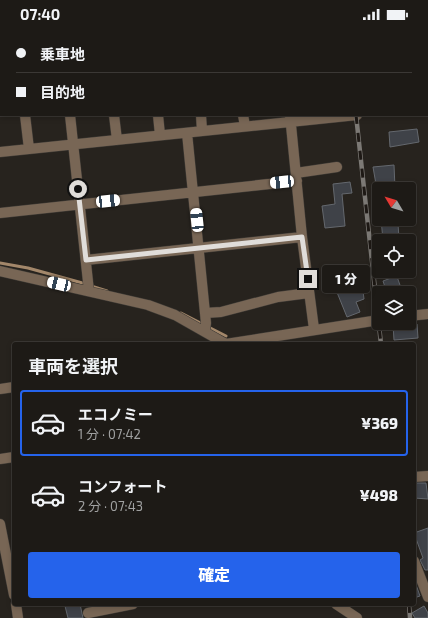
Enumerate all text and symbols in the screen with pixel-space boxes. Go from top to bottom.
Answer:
text: 07:40 [20,5,60,23]
text: 乗車地 [40,45,85,63]
text: 目的地 [40,83,85,101]
car [269,175,295,189]
route start [69,180,87,198]
north arrow [372,182,416,226]
map controls [372,182,416,330]
car [95,194,121,208]
car [190,207,204,233]
button: locate [372,234,416,278]
callout: 1 分 [322,265,370,293]
route end [299,270,317,288]
text: 1 分 [335,271,357,287]
car [46,275,72,293]
button: layers [372,286,416,330]
text: 車両を選択 [28,355,118,377]
icon: car [30,405,66,441]
text: エコノミー [78,405,153,423]
text: ¥369 [361,414,398,432]
text: 1 分 · 07:42 [78,426,141,442]
icon: car [30,477,66,513]
text: コンフォート [78,477,168,495]
text: ¥498 [359,486,398,504]
text: 2 分 · 07:43 [78,498,143,514]
button: 確定 [28,552,400,598]

